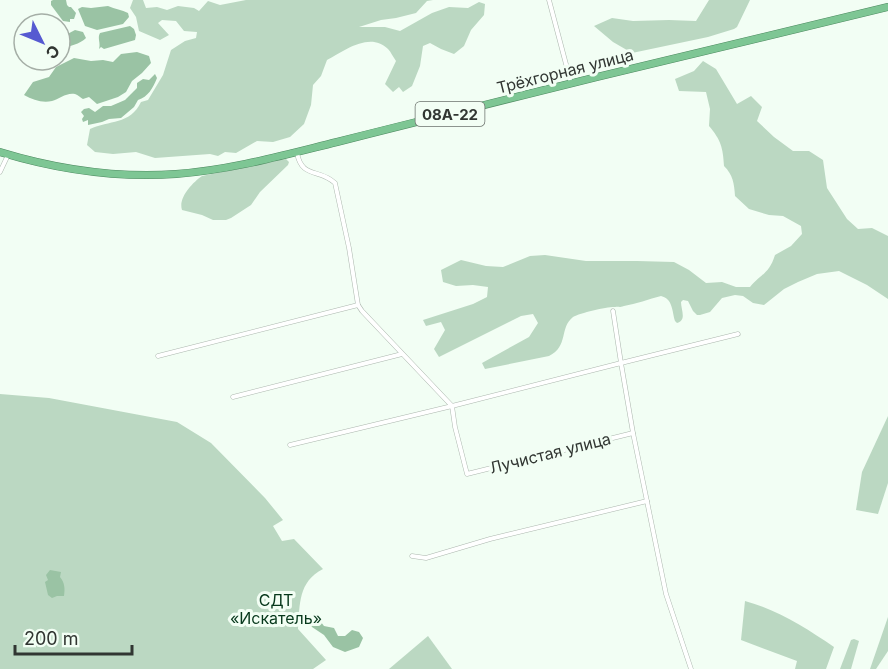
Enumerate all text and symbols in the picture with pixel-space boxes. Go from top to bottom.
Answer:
north arrow [12,12,72,72]
text: С [42,41,64,63]
street label: Трёхгорная улица [495,44,635,98]
road number: 08А-22 [416,102,484,126]
street label: Лучистая улица [487,428,613,478]
park label: СДТ «Искатель» [230,590,322,628]
scale bar [15,618,132,656]
text: 200 m [24,628,79,649]

